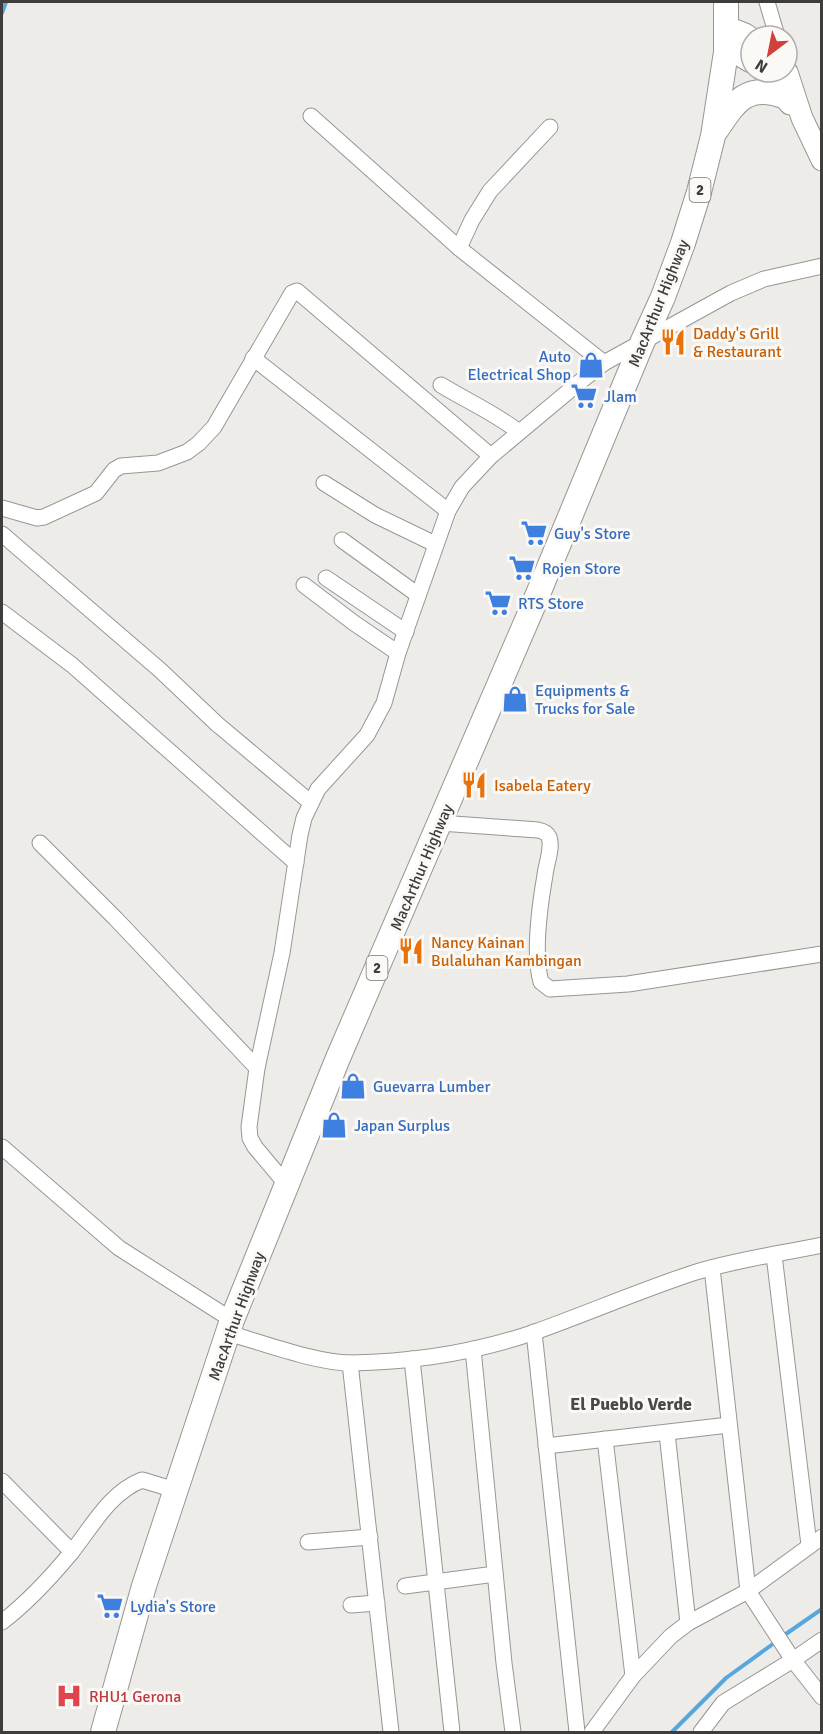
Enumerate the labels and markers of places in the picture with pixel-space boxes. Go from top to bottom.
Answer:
place label: Daddy's Grill & Restaurant [693,324,782,362]
restaurant icon: Daddy's Grill & Restaurant [658,327,688,357]
place label: Auto Electrical Shop [467,347,571,385]
shop icon: Auto Electrical Shop [576,350,606,380]
supermarket icon: Jlam [569,381,599,411]
place label: Jlam [604,387,637,407]
supermarket icon: Guy's Store [519,518,549,548]
place label: Guy's Store [554,524,631,544]
supermarket icon: Rojen Store [507,553,537,583]
place label: Rojen Store [542,559,621,579]
supermarket icon: RTS Store [483,588,513,618]
place label: RTS Store [518,594,584,614]
place label: Equipments & Trucks for Sale [535,681,635,719]
shop icon: Equipments & Trucks for Sale [500,684,530,714]
restaurant icon: Isabela Eatery [459,770,489,800]
place label: Isabela Eatery [494,776,591,796]
place label: Nancy Kainan Bulaluhan Kambingan [431,933,582,971]
restaurant icon: Nancy Kainan Bulaluhan Kambingan [396,936,426,966]
shop icon: Guevarra Lumber [338,1071,368,1101]
place label: Guevarra Lumber [373,1077,490,1097]
shop icon: Japan Surplus [319,1110,349,1140]
place label: Japan Surplus [354,1116,450,1136]
supermarket icon: Lydia's Store [95,1591,125,1621]
place label: Lydia's Store [130,1597,216,1617]
hospital icon: RHU1 Gerona [54,1681,84,1711]
place label: RHU1 Gerona [89,1687,181,1707]

